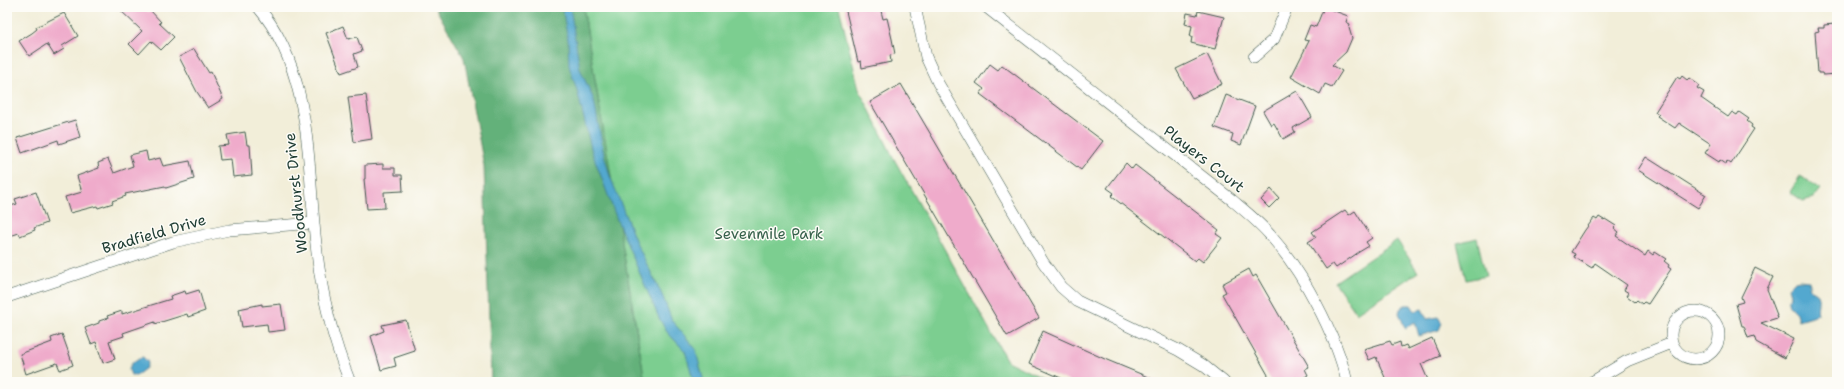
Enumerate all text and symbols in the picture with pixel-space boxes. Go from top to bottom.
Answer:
street label: Players Court [1159,121,1249,197]
street label: Woodhurst Drive [280,132,312,254]
street label: Bradfield Drive [100,210,208,258]
park label: Sevenmile Park [715,224,823,244]

